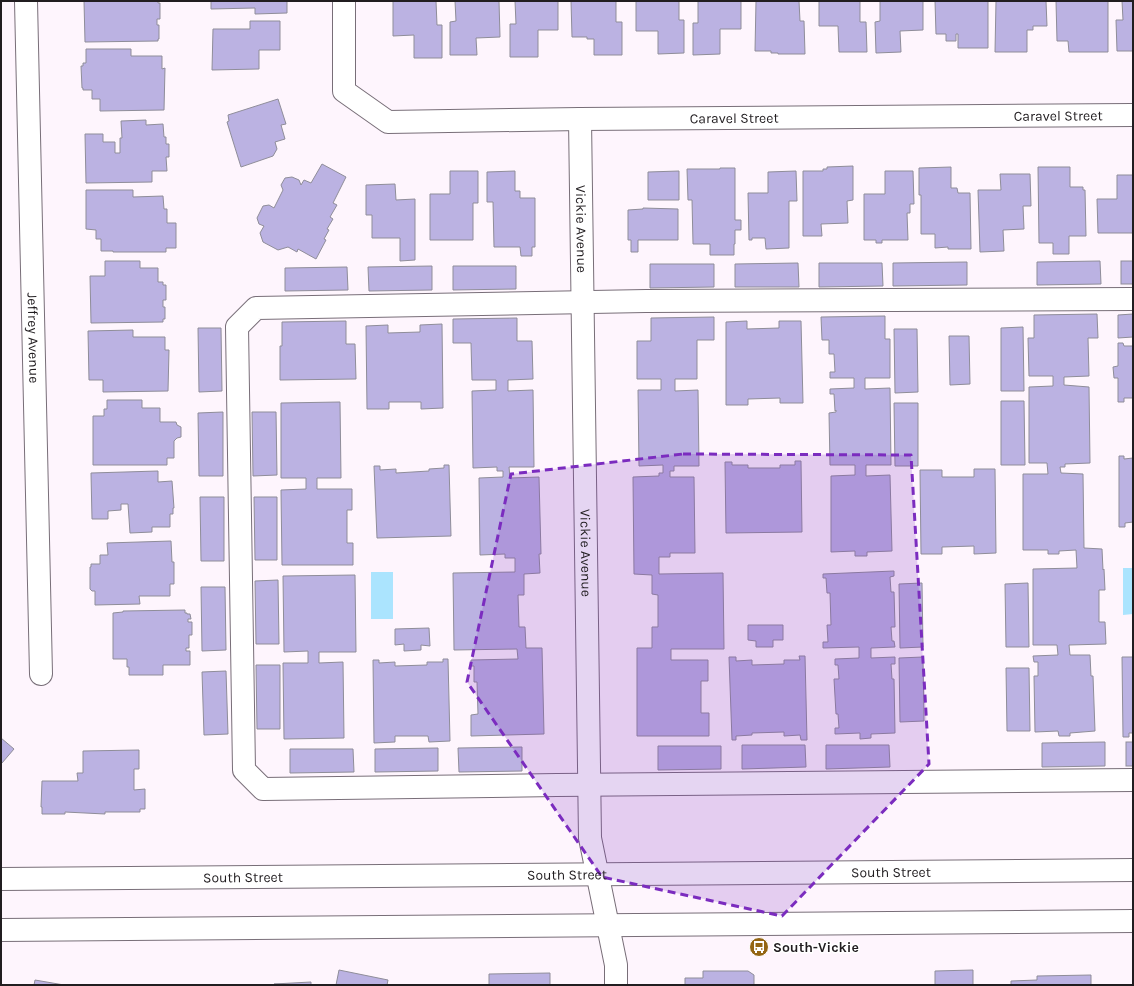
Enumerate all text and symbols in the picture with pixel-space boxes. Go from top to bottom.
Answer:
street label: Caravel Street [1014,107,1103,125]
street label: Caravel Street [690,110,779,127]
street label: Vickie Avenue [572,185,590,273]
street label: Jeffrey Avenue [24,292,43,383]
street label: Vickie Avenue [576,509,595,597]
street label: South Street [851,864,931,881]
street label: South Street [527,866,607,884]
street label: South Street [203,869,283,886]
bus stop icon: South-Vickie [748,936,770,958]
place label: South-Vickie [773,939,859,956]

